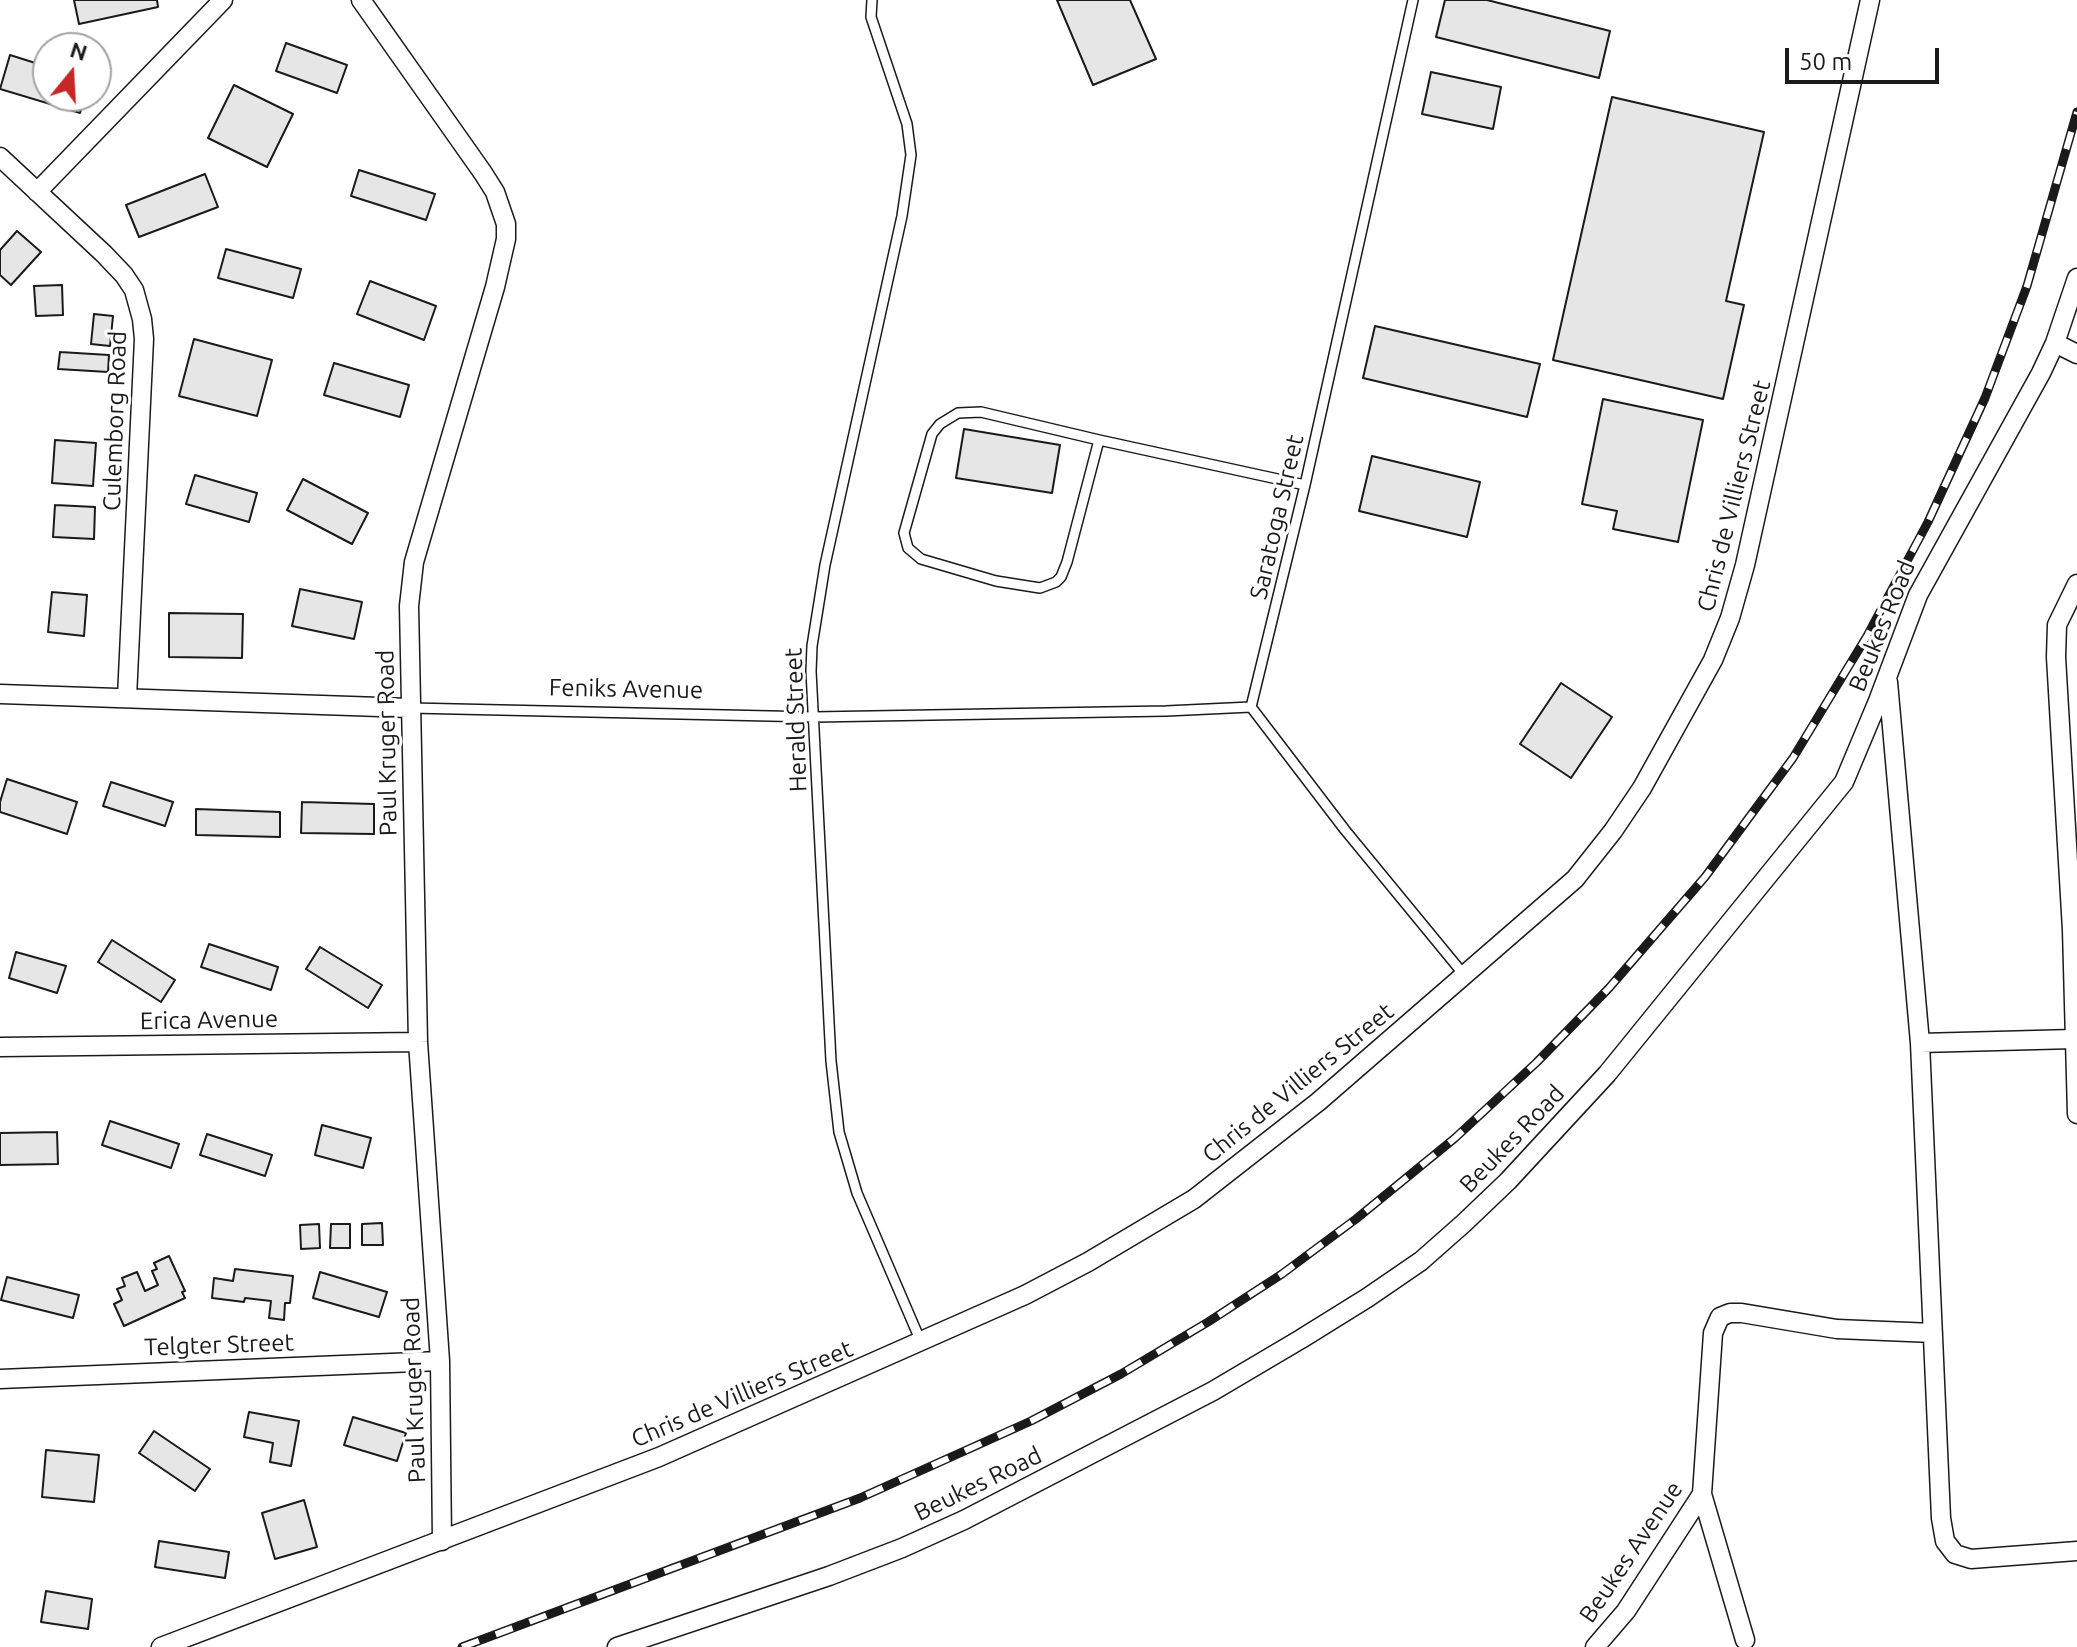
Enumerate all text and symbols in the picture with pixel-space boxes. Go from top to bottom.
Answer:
north arrow [32,32,112,112]
scale bar [1789,32,1943,82]
text: N [67,36,91,65]
text: 50 m [1799,48,1852,75]
street label: Culemborg Road [97,330,133,512]
street label: Chris de Villiers Street [1691,377,1777,615]
street label: Saratoga Street [1244,432,1310,602]
street label: Beukes Road [1843,556,1921,696]
street label: Herald Street [779,647,813,793]
street label: Paul Kruger Road [371,650,403,836]
street label: Feniks Avenue [549,673,703,705]
street label: Chris de Villiers Street [1197,997,1399,1169]
street label: Erica Avenue [140,1004,278,1036]
street label: Beukes Road [1454,1079,1570,1199]
street label: Paul Kruger Road [396,1296,432,1484]
street label: Telgter Street [144,1328,294,1362]
street label: Chris de Villiers Street [627,1334,857,1454]
street label: Beukes Road [909,1441,1047,1527]
street label: Beukes Avenue [1573,1476,1689,1628]

